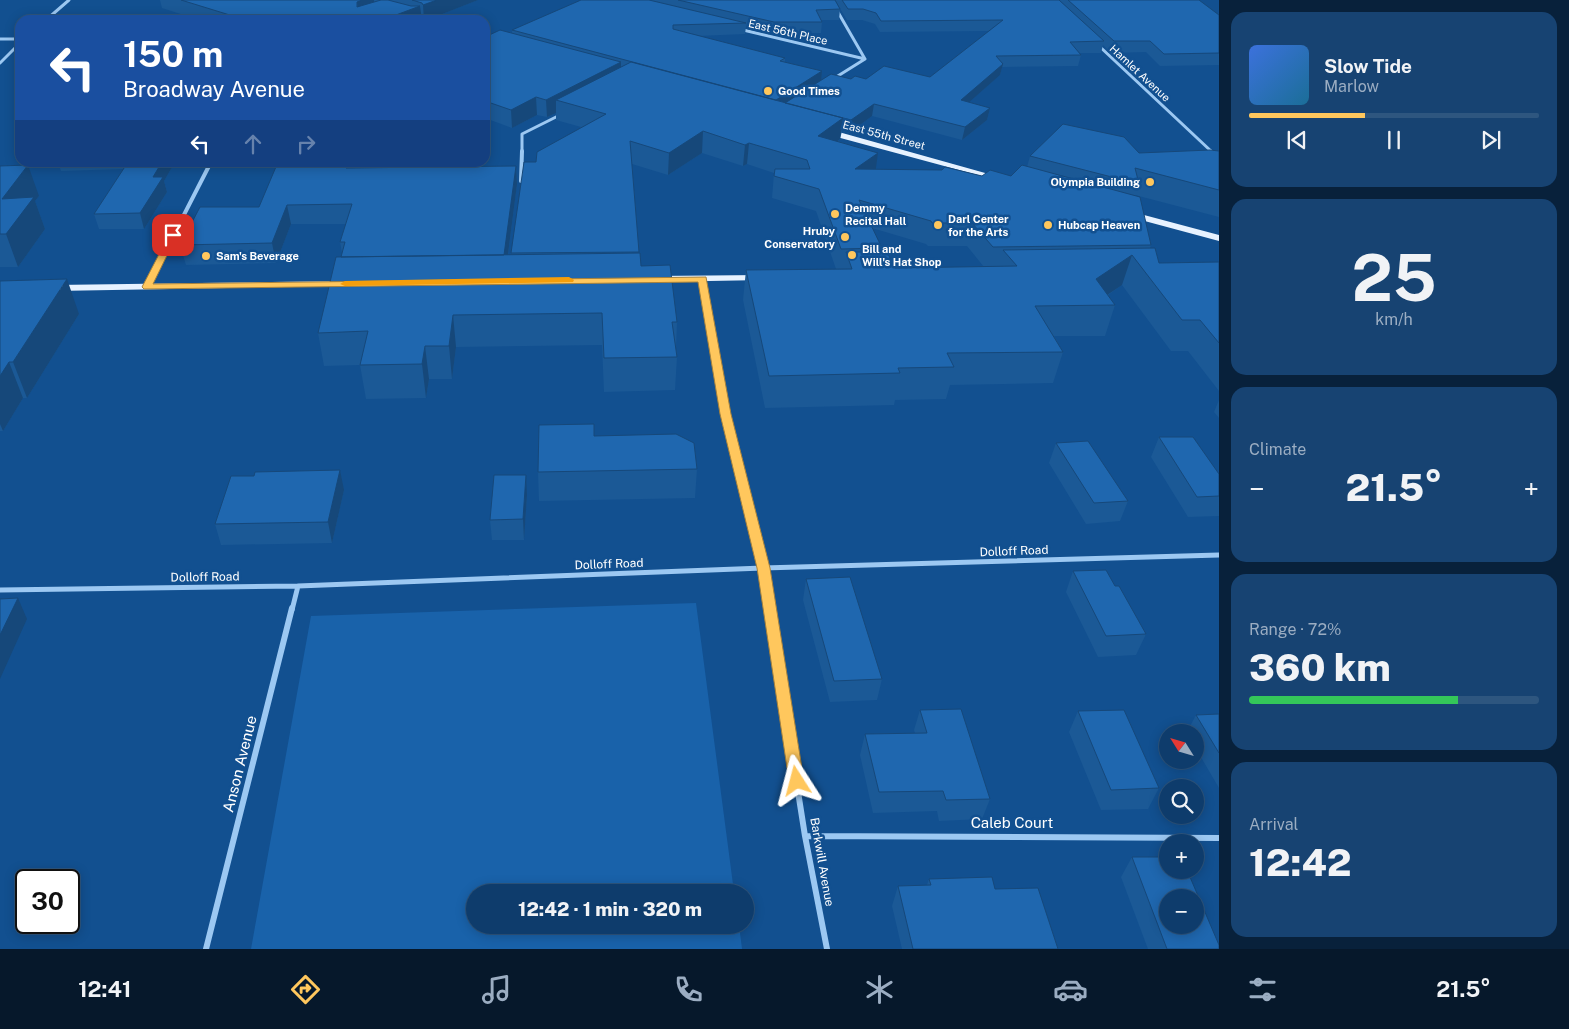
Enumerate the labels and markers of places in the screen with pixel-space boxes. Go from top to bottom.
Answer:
marker: Good Times [762,85,774,97]
place label: Good Times [778,85,840,97]
place label: Olympia Building [1051,176,1140,188]
marker: Olympia Building [1144,176,1156,188]
place label: Demmy Recital Hall [845,202,907,227]
marker: Demmy Recital Hall [829,208,841,220]
place label: Darl Center for the Arts [948,213,1009,238]
pin [152,214,194,256]
marker: Darl Center for the Arts [932,219,944,231]
marker: Hubcap Heaven [1042,219,1054,231]
place label: Hubcap Heaven [1058,219,1140,231]
place label: Hruby Conservatory [764,225,836,250]
marker: Hruby Conservatory [839,231,851,243]
place label: Bill and Will's Hat Shop [862,243,942,268]
marker: Bill and Will's Hat Shop [846,249,858,261]
marker: Sam's Beverage [200,250,212,262]
place label: Sam's Beverage [216,250,299,262]

